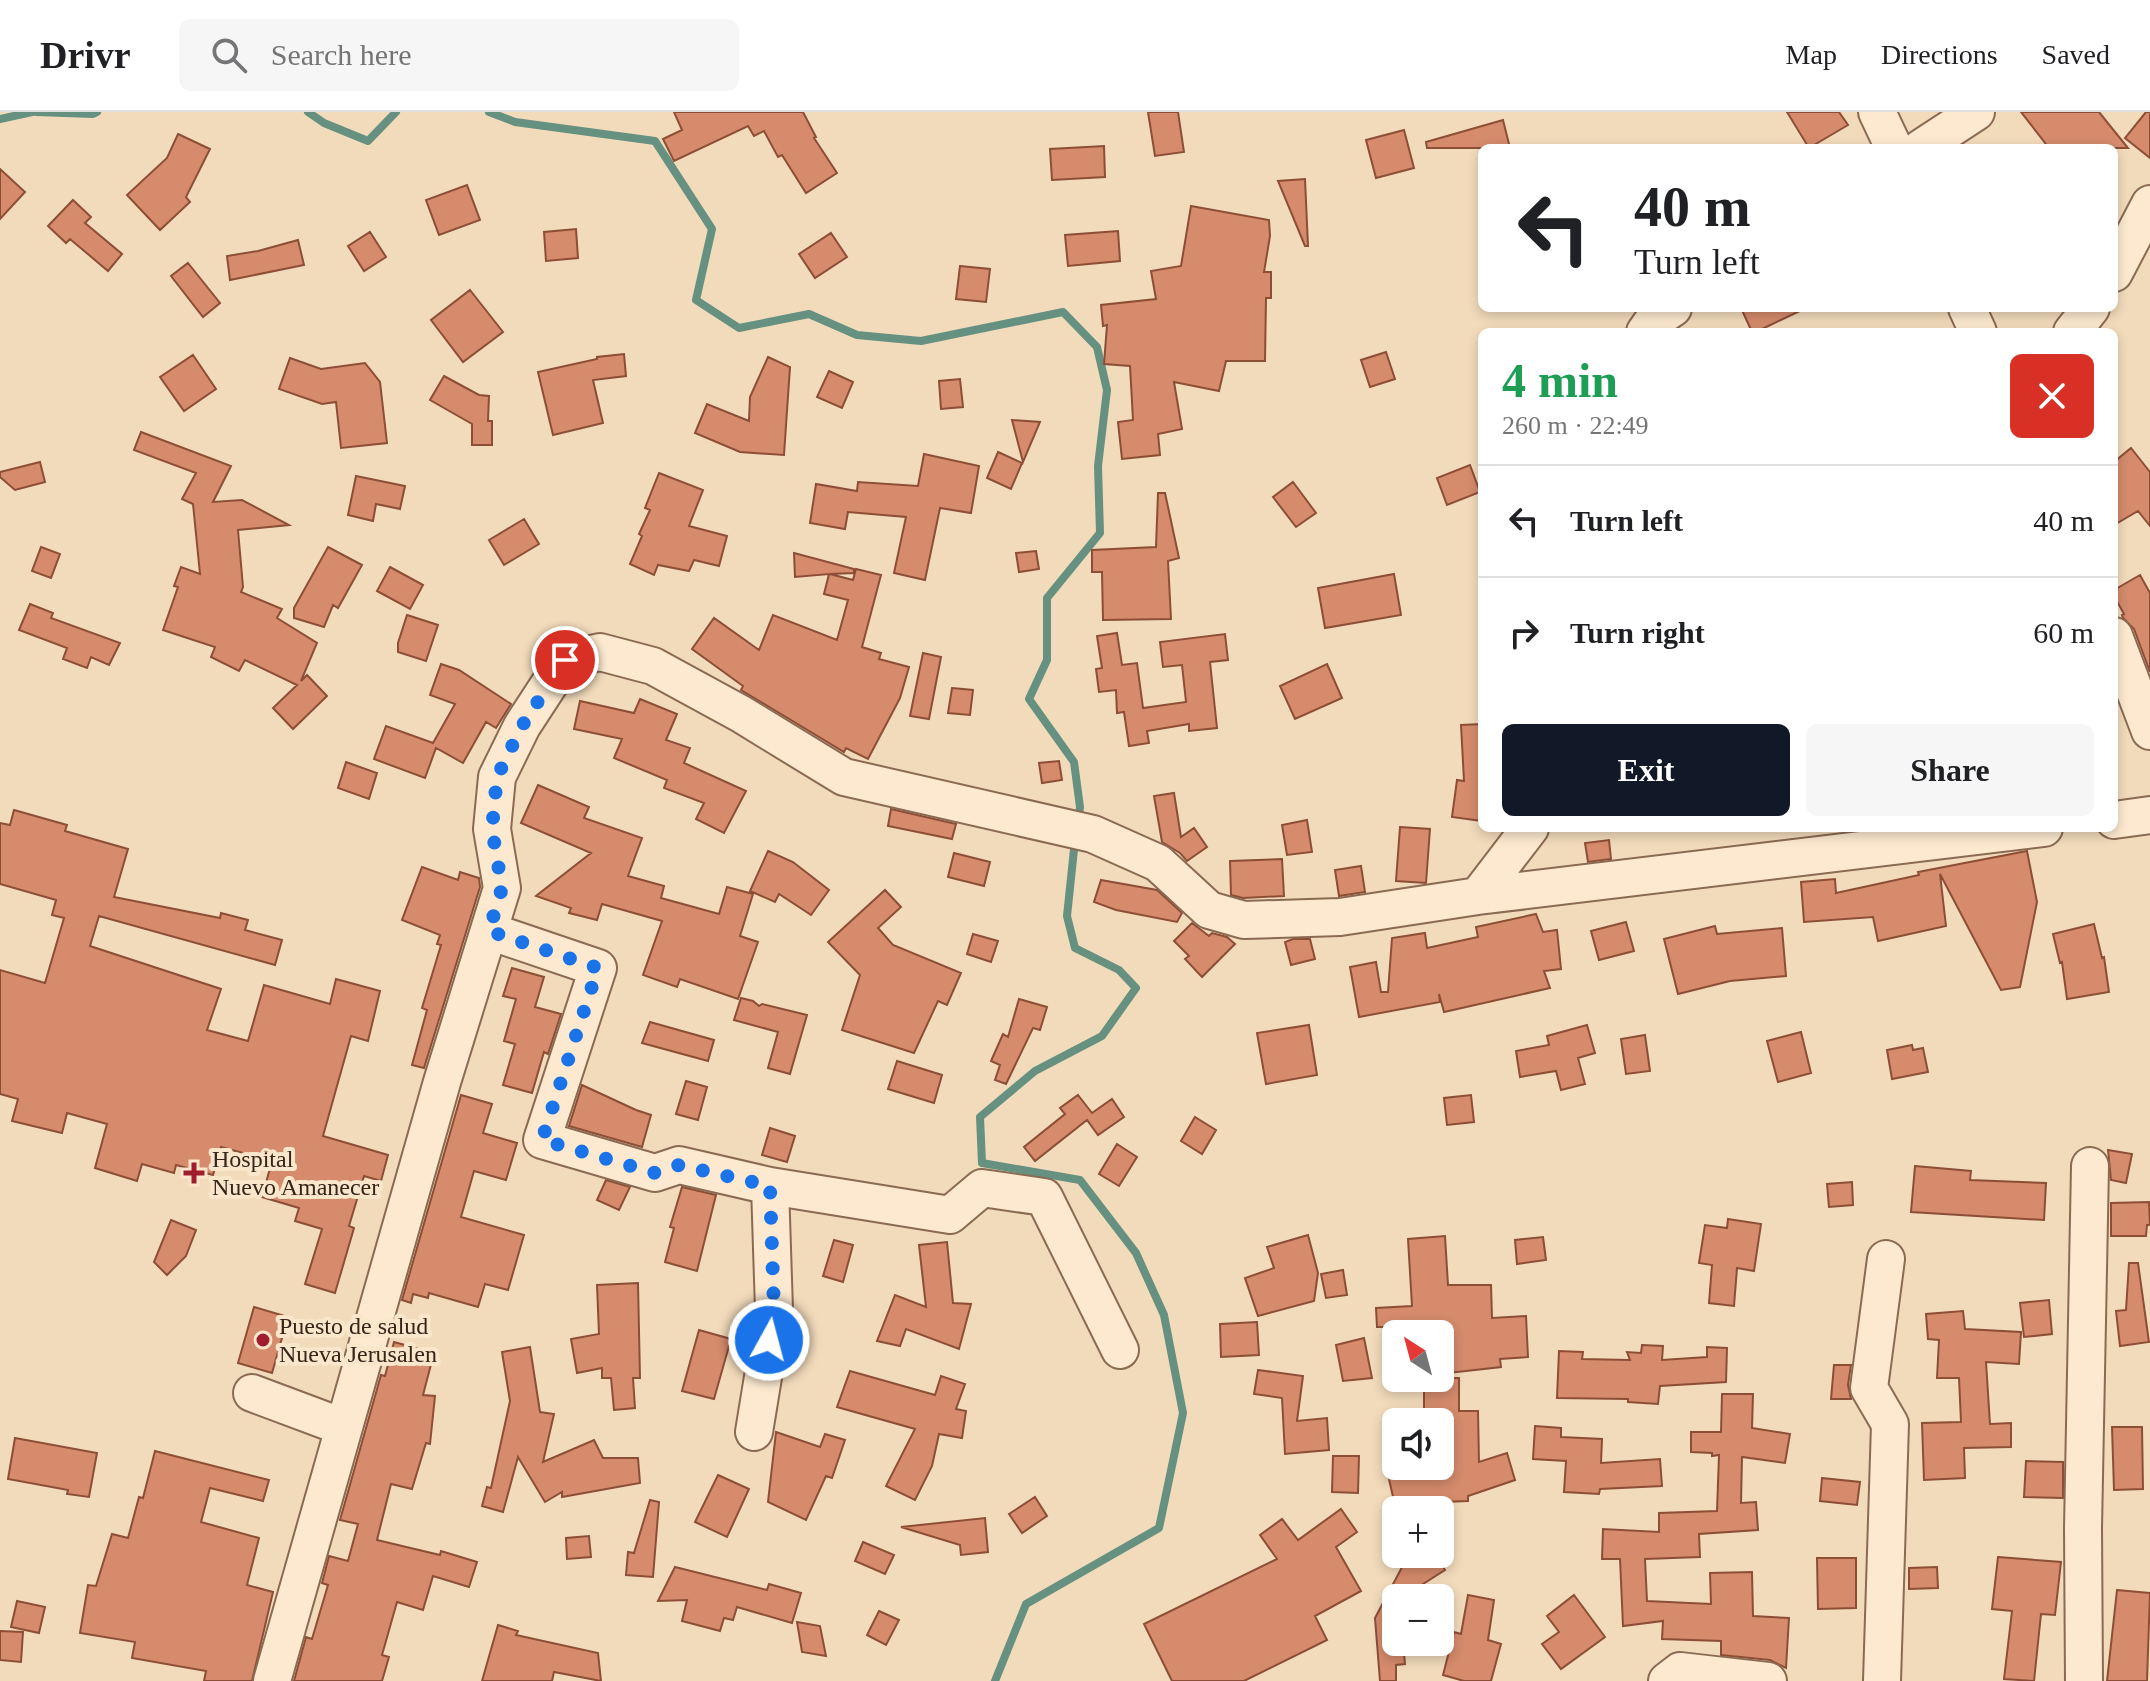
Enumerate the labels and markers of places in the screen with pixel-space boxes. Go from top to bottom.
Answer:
pin [531,626,599,694]
place label: Hospital Nuevo Amanecer [212,1146,379,1200]
marker: Hospital Nuevo Amanecer [183,1162,205,1184]
place label: Puesto de salud Nueva Jerusalen [279,1313,437,1367]
marker: Puesto de salud Nueva Jerusalen [254,1331,272,1349]

